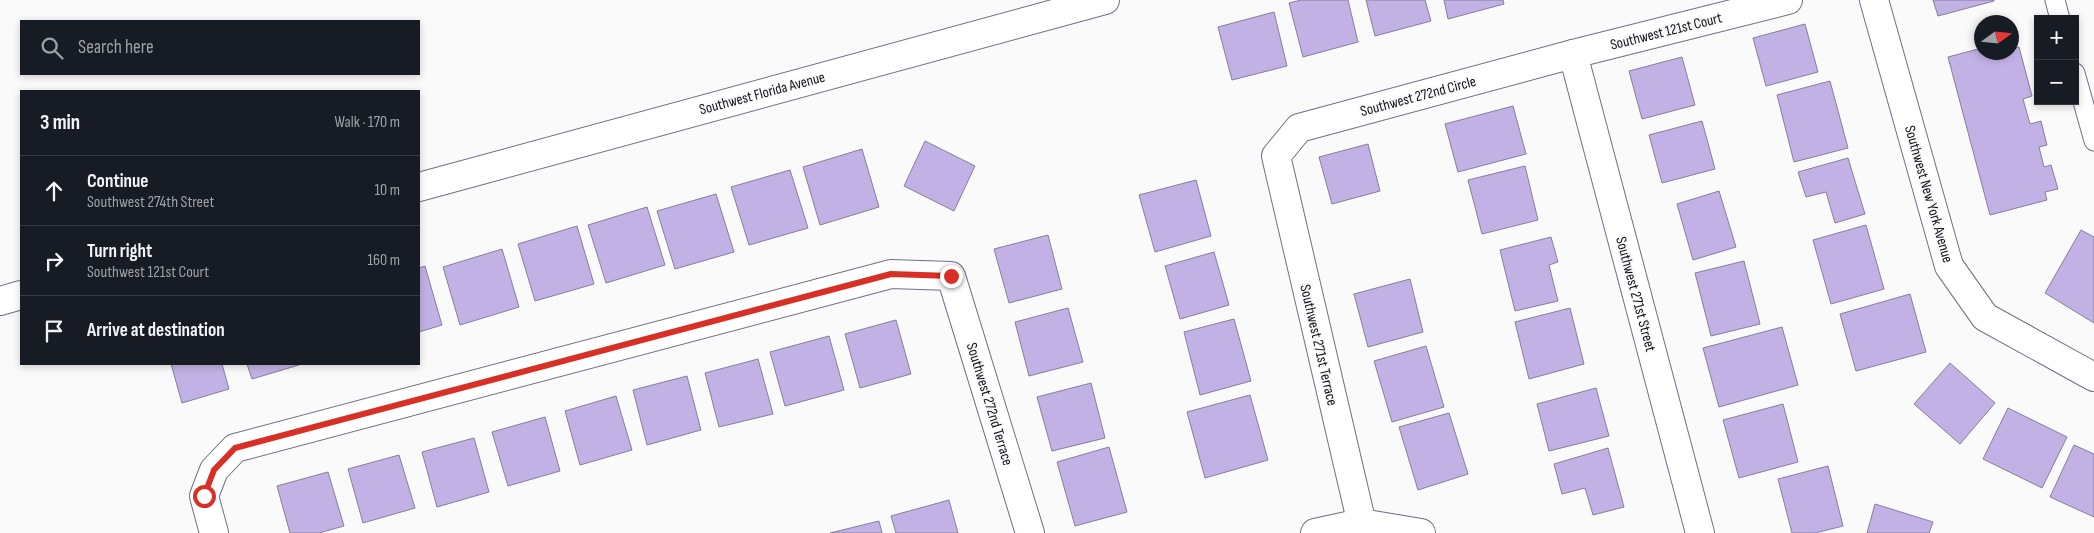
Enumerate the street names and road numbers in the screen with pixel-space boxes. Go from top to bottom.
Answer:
street label: Southwest 121st Court [1608,8,1724,55]
street label: Southwest Florida Avenue [697,68,827,119]
street label: Southwest 272nd Circle [1358,72,1478,121]
street label: Southwest New York Avenue [1900,123,1957,265]
street label: Southwest 271st Street [1611,235,1660,354]
street label: Southwest 271st Terrace [1295,283,1342,408]
street label: Southwest 272nd Terrace [962,341,1017,468]

